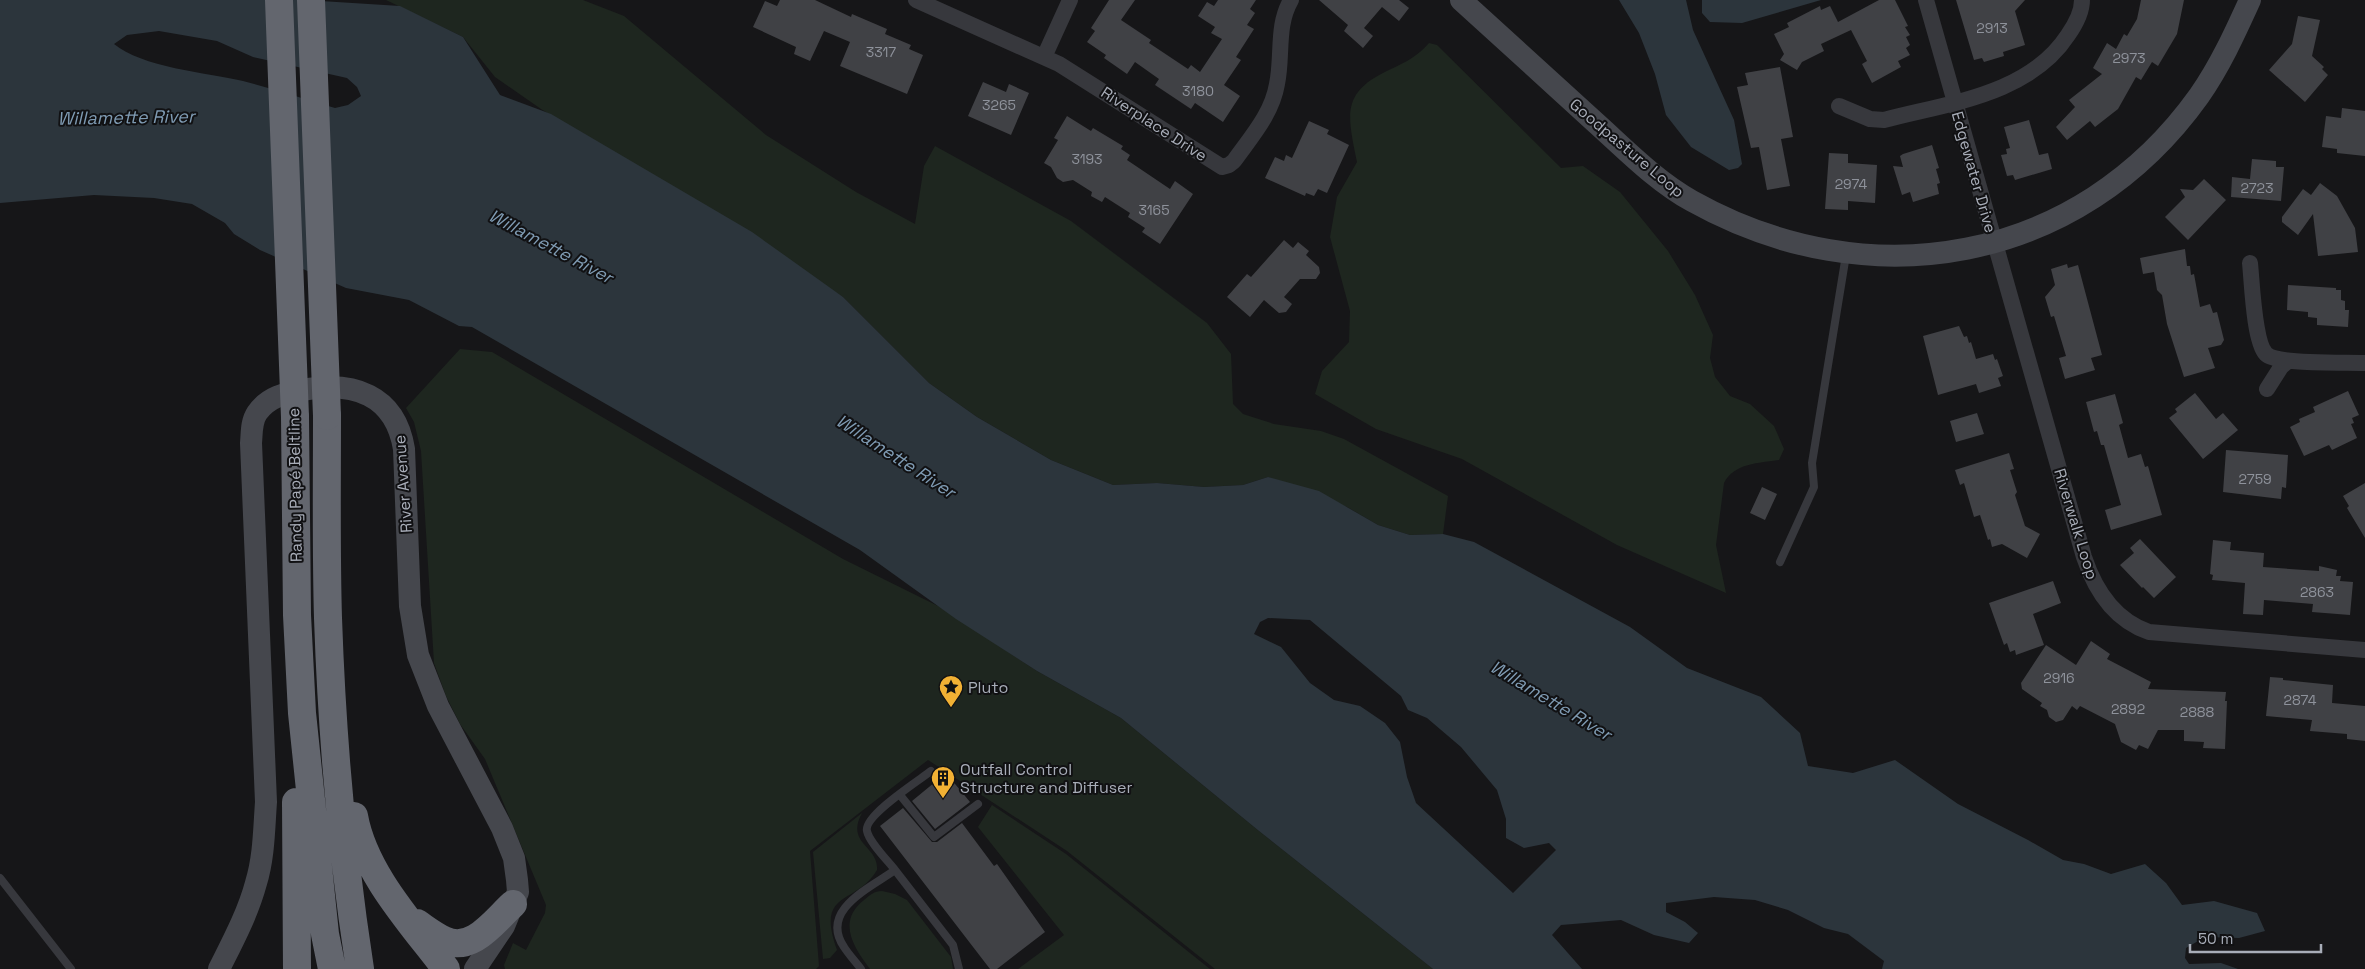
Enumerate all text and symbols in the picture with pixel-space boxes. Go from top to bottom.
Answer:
house number: 2913 [1976,19,2008,37]
house number: 3317 [866,43,896,61]
house number: 2973 [2112,49,2146,67]
street label: Riverplace Drive [1097,82,1211,166]
house number: 3180 [1182,82,1214,100]
street label: Goodpasture Loop [1565,94,1689,202]
house number: 3265 [982,96,1016,114]
water label: Willamette River [57,104,197,130]
street label: Edgewater Drive [1947,109,2001,235]
house number: 3193 [1071,150,1103,168]
house number: 2974 [1835,175,1868,193]
house number: 2723 [2241,179,2273,197]
house number: 3165 [1138,201,1170,219]
water label: Willamette River [485,204,619,289]
street label: Randy Papé Beltline [283,408,307,562]
water label: Willamette River [832,409,962,504]
street label: River Avenue [389,434,417,534]
street label: Riverwalk Loop [2049,466,2103,582]
house number: 2759 [2238,470,2272,488]
house number: 2863 [2300,583,2334,601]
water label: Willamette River [1486,655,1618,746]
house number: 2916 [2043,669,2075,687]
place icon: Pluto [938,674,964,708]
place label: Pluto [968,677,1008,698]
house number: 2874 [2284,691,2317,709]
house number: 2892 [2111,700,2145,718]
house number: 2888 [2180,703,2215,721]
place label: Outfall Control Structure and Diffuser [960,759,1133,798]
building icon: Outfall Control Structure and Diffuser [930,765,956,799]
scale bar [2190,922,2321,954]
text: 50 m [2198,929,2233,948]

